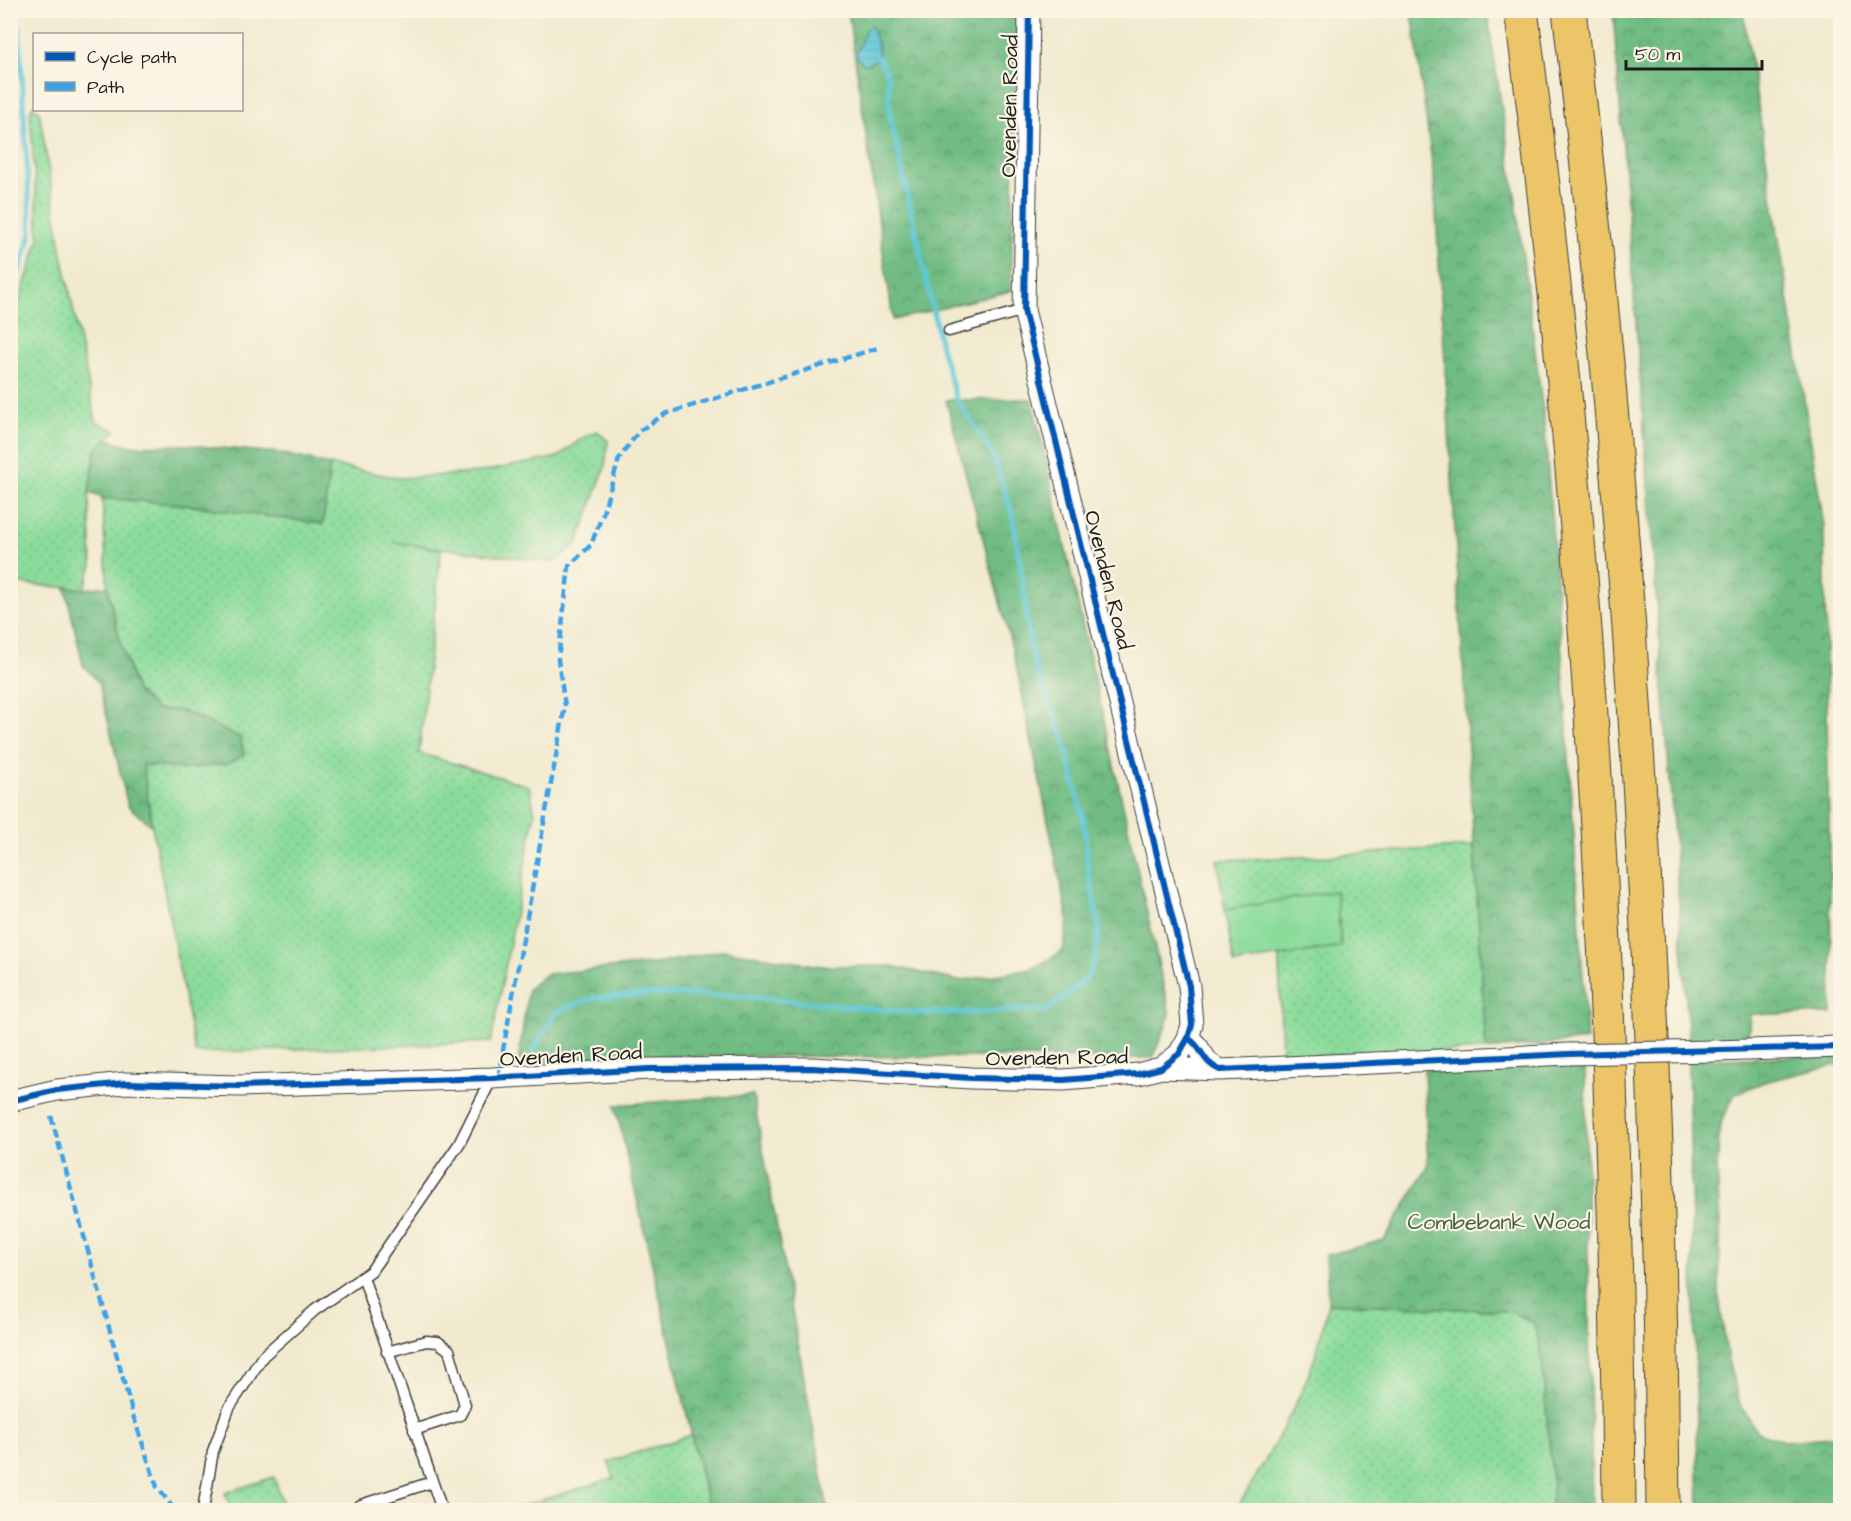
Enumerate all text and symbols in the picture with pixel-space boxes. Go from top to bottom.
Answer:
legend [33,33,243,111]
scale bar [1626,33,1762,71]
street label: Ovenden Road [993,34,1027,178]
text: 50 m [1635,42,1680,67]
text: Cycle path [87,45,176,71]
text: Path [87,75,124,100]
street label: Ovenden Road [1076,507,1140,653]
street label: Ovenden Road [499,1037,643,1075]
street label: Ovenden Road [985,1041,1129,1075]
park label: Combebank Wood [1408,1207,1590,1238]

